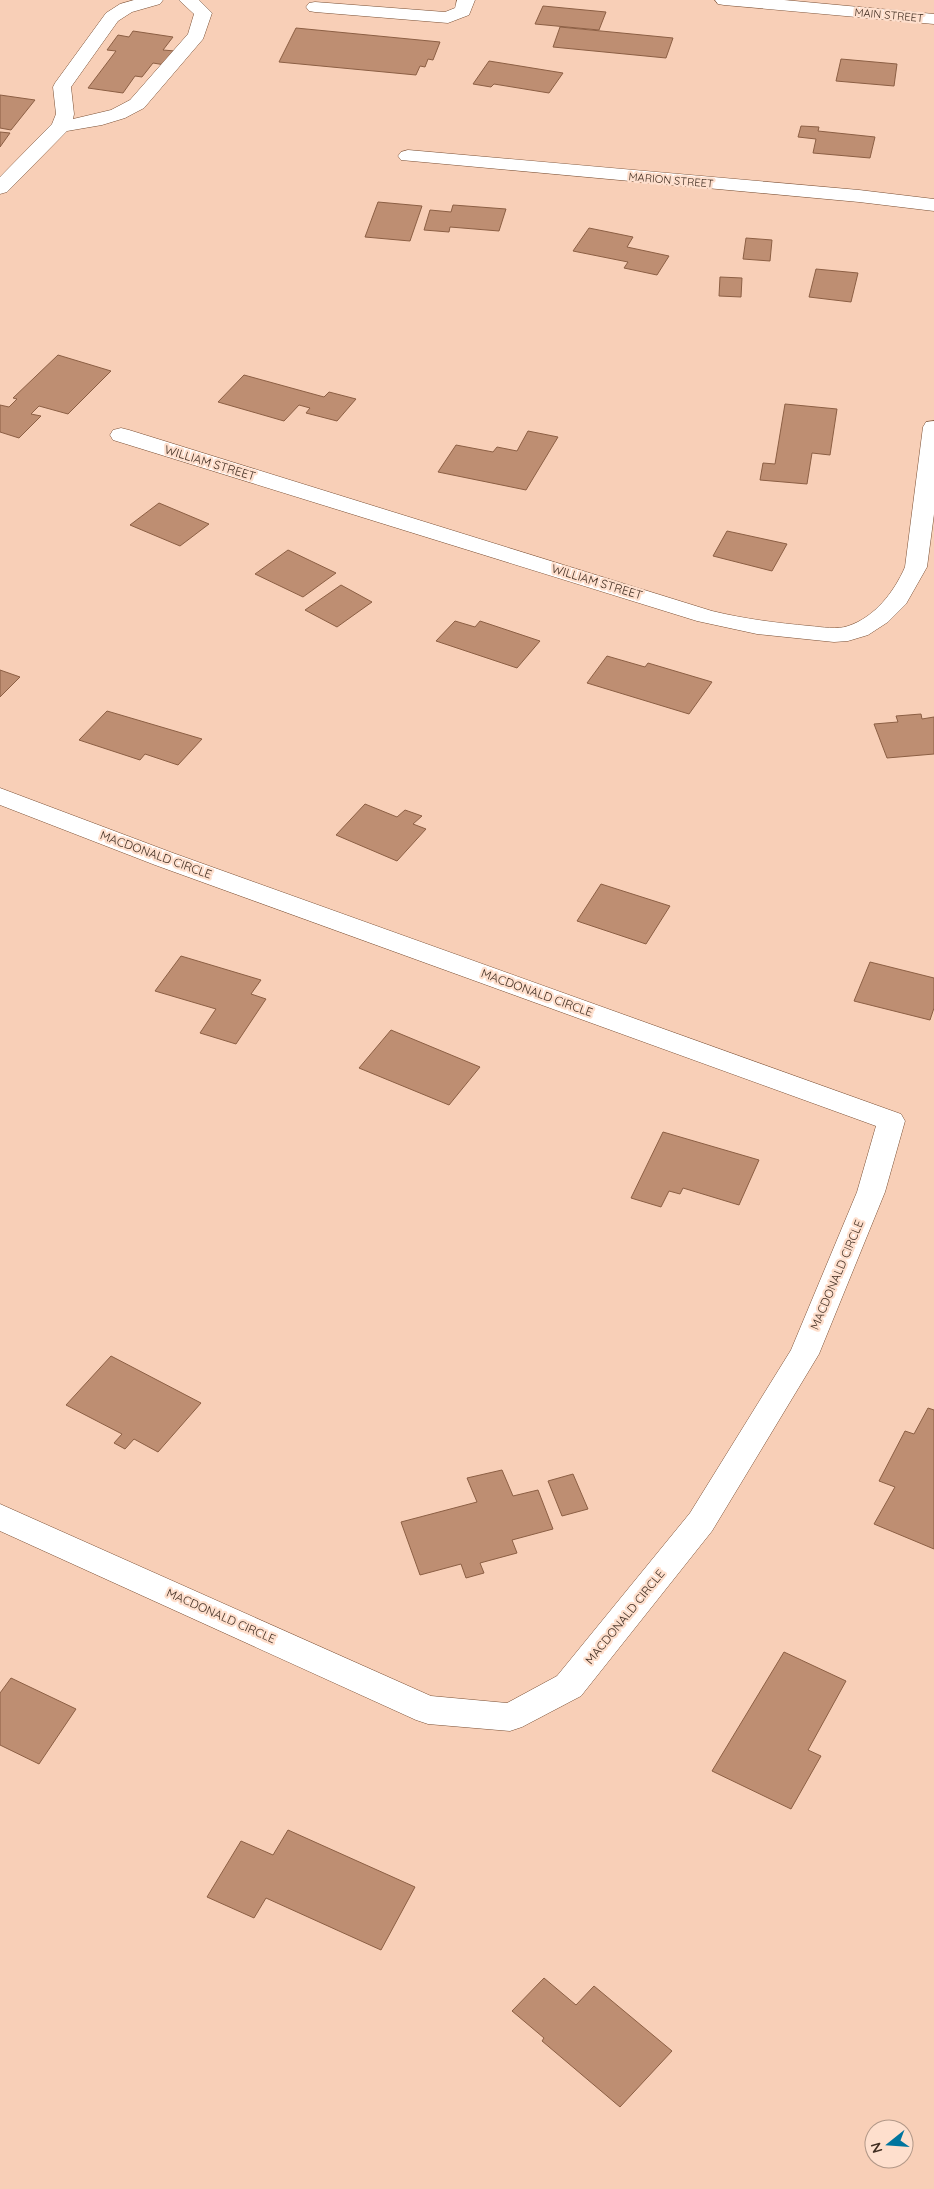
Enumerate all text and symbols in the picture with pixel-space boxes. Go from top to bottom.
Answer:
street label: MAIN STREET [854,5,924,25]
street label: MARION STREET [628,169,714,191]
street label: WILLIAM STREET [163,442,257,483]
street label: WILLIAM STREET [550,561,644,602]
street label: MACDONALD CIRCLE [98,827,214,882]
street label: MACDONALD CIRCLE [479,965,595,1020]
street label: MACDONALD CIRCLE [807,1217,867,1332]
street label: MACDONALD CIRCLE [582,1566,668,1667]
street label: MACDONALD CIRCLE [164,1585,278,1646]
north arrow [864,2119,914,2169]
text: N [866,2140,887,2155]

